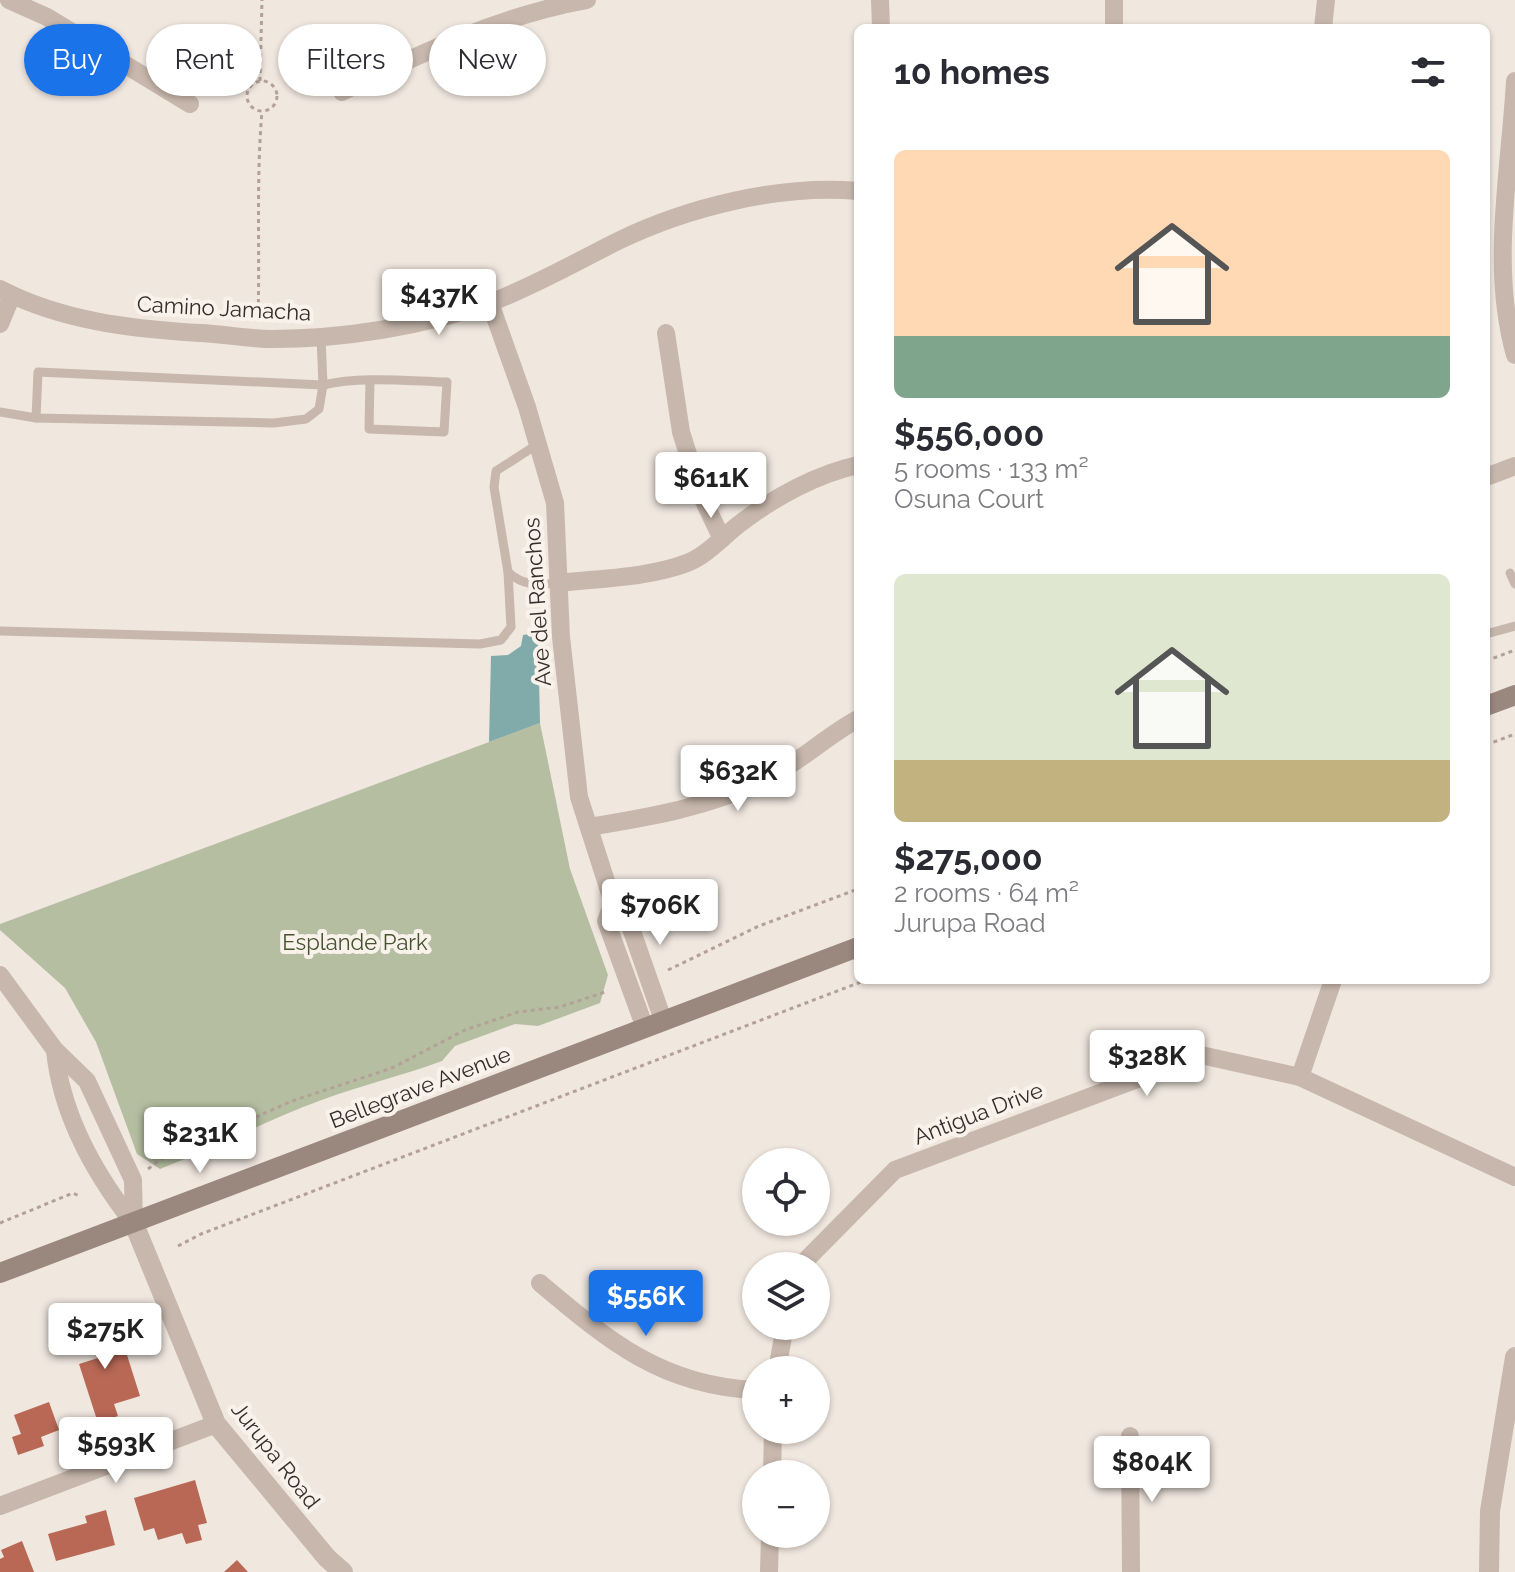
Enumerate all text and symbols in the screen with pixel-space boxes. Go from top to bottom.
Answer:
chip: Buy [24,24,130,96]
chip: Rent [146,24,262,96]
chip: Filters [278,24,413,96]
chip: New [429,24,546,96]
icon: filters [1406,50,1450,94]
text: 10 homes [894,52,1050,92]
icon: home [1100,202,1244,346]
pin: $437K [383,269,495,337]
text: $437K [400,280,478,310]
street label: Camino Jamacha [136,290,312,326]
text: $556,000 [894,414,1044,454]
pin: $611K [655,452,767,520]
text: 5 rooms · 133 m² [894,454,1089,484]
text: $611K [673,463,749,493]
text: Osuna Court [894,484,1044,514]
street label: Ave del Ranchos [518,517,556,687]
icon: home [1100,626,1244,770]
pin: $632K [682,745,794,813]
text: $632K [699,756,777,786]
text: $275,000 [894,838,1043,878]
text: 2 rooms · 64 m² [894,878,1079,908]
pin: $706K [604,879,716,947]
text: $706K [620,890,700,920]
text: Jurupa Road [894,908,1046,938]
park label: Esplande Park [282,929,428,955]
pin: $328K [1091,1030,1203,1098]
street label: Bellegrave Avenue [326,1040,514,1133]
text: $328K [1108,1041,1186,1071]
street label: Antigua Drive [910,1076,1046,1150]
pin: $231K [144,1107,256,1175]
text: $231K [162,1118,238,1148]
map controls [742,1148,830,1548]
button: locate [742,1148,830,1236]
button: layers [742,1252,830,1340]
pin: $556K [590,1270,702,1338]
text: $556K [607,1281,685,1311]
pin: $275K [49,1303,161,1371]
text: $275K [66,1314,144,1344]
button: + [742,1356,830,1444]
street label: Jurupa Road [226,1396,326,1514]
pin: $593K [60,1417,172,1485]
text: $593K [77,1428,155,1458]
pin: $804K [1096,1436,1208,1504]
text: $804K [1112,1447,1192,1477]
button: − [742,1460,830,1548]

